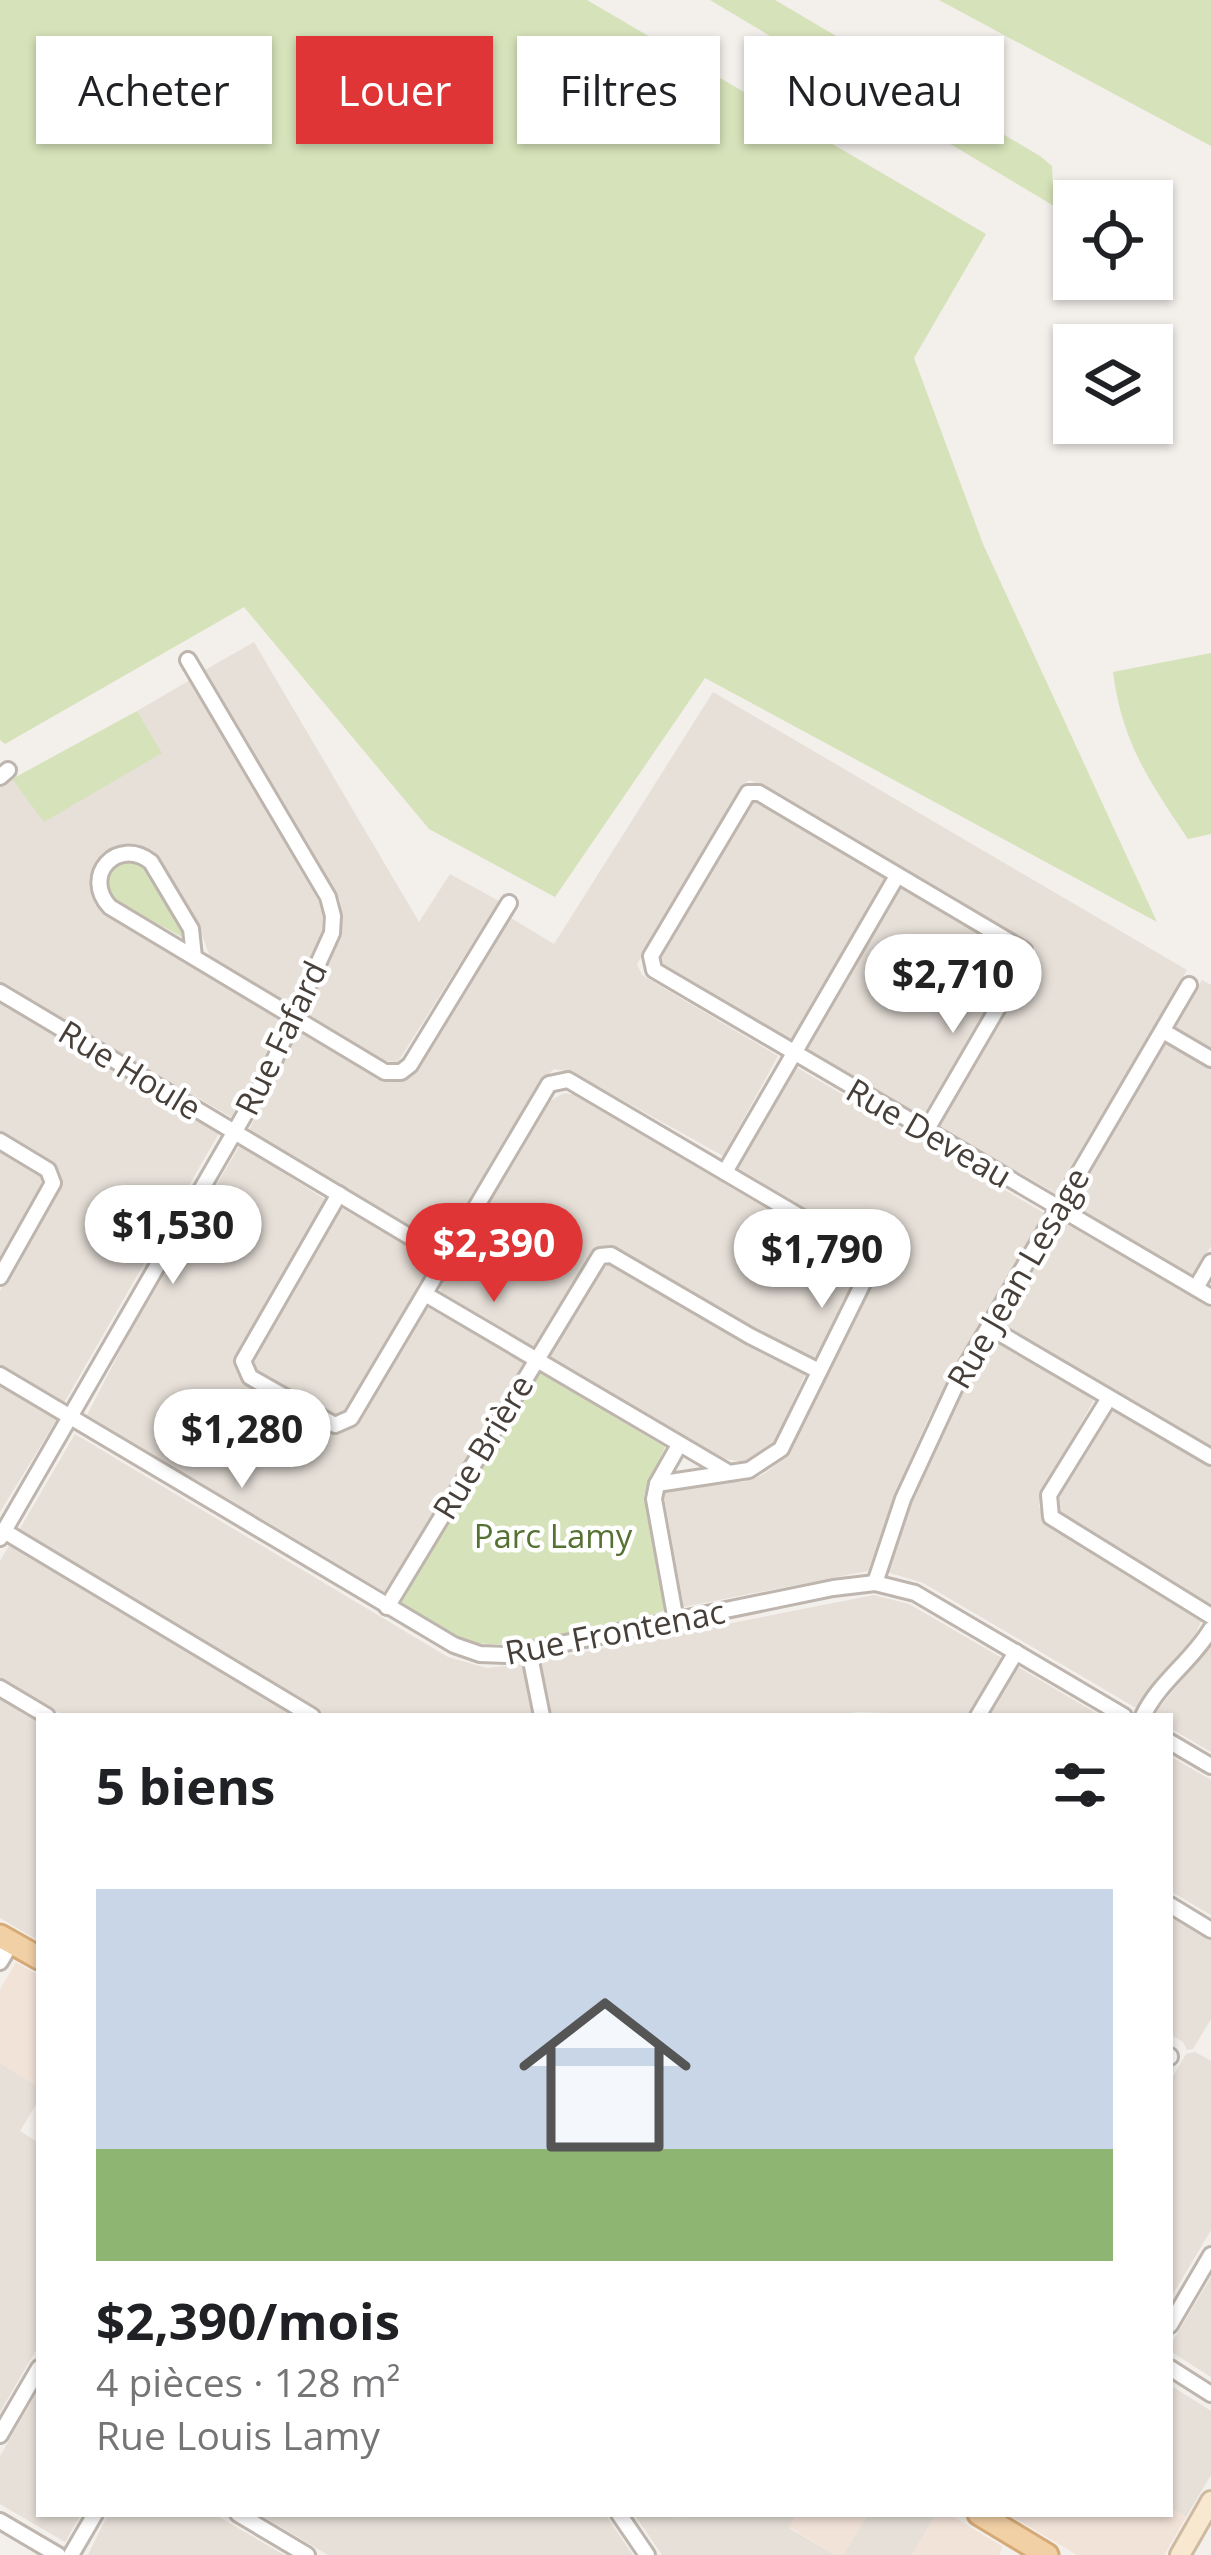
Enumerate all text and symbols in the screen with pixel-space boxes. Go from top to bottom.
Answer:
chip: Acheter [36,36,272,144]
chip: Louer [296,36,493,144]
chip: Filtres [517,36,720,144]
chip: Nouveau [744,36,1004,144]
map controls [1053,180,1173,444]
button: locate [1053,180,1173,300]
button: layers [1053,324,1173,444]
pin: $2,710 [855,934,1051,1036]
text: $2,710 [892,946,1014,999]
street label: Rue Fafard [224,953,337,1122]
street label: Rue Houle [51,1009,210,1130]
street label: Rue Deveau [838,1067,1020,1198]
street label: Rue Jean Lesage [936,1159,1099,1397]
pin: $1,530 [75,1185,271,1287]
text: $1,530 [112,1197,234,1250]
pin: $2,390 [396,1203,592,1305]
pin: $1,790 [724,1209,920,1311]
text: $2,390 [433,1215,555,1268]
text: $1,790 [761,1221,883,1274]
street label: Rue Brière [422,1366,543,1528]
pin: $1,280 [144,1389,340,1491]
text: $1,280 [181,1401,303,1454]
park label: Parc Lamy [474,1513,633,1558]
street label: Rue Frontenac [501,1588,729,1675]
text: 5 biens [96,1750,275,1820]
icon: filters [1047,1752,1113,1818]
icon: home [497,1967,713,2183]
text: $2,390/mois [96,2285,400,2355]
text: 4 pièces · 128 m² [96,2355,400,2408]
text: Rue Louis Lamy [96,2408,380,2461]

